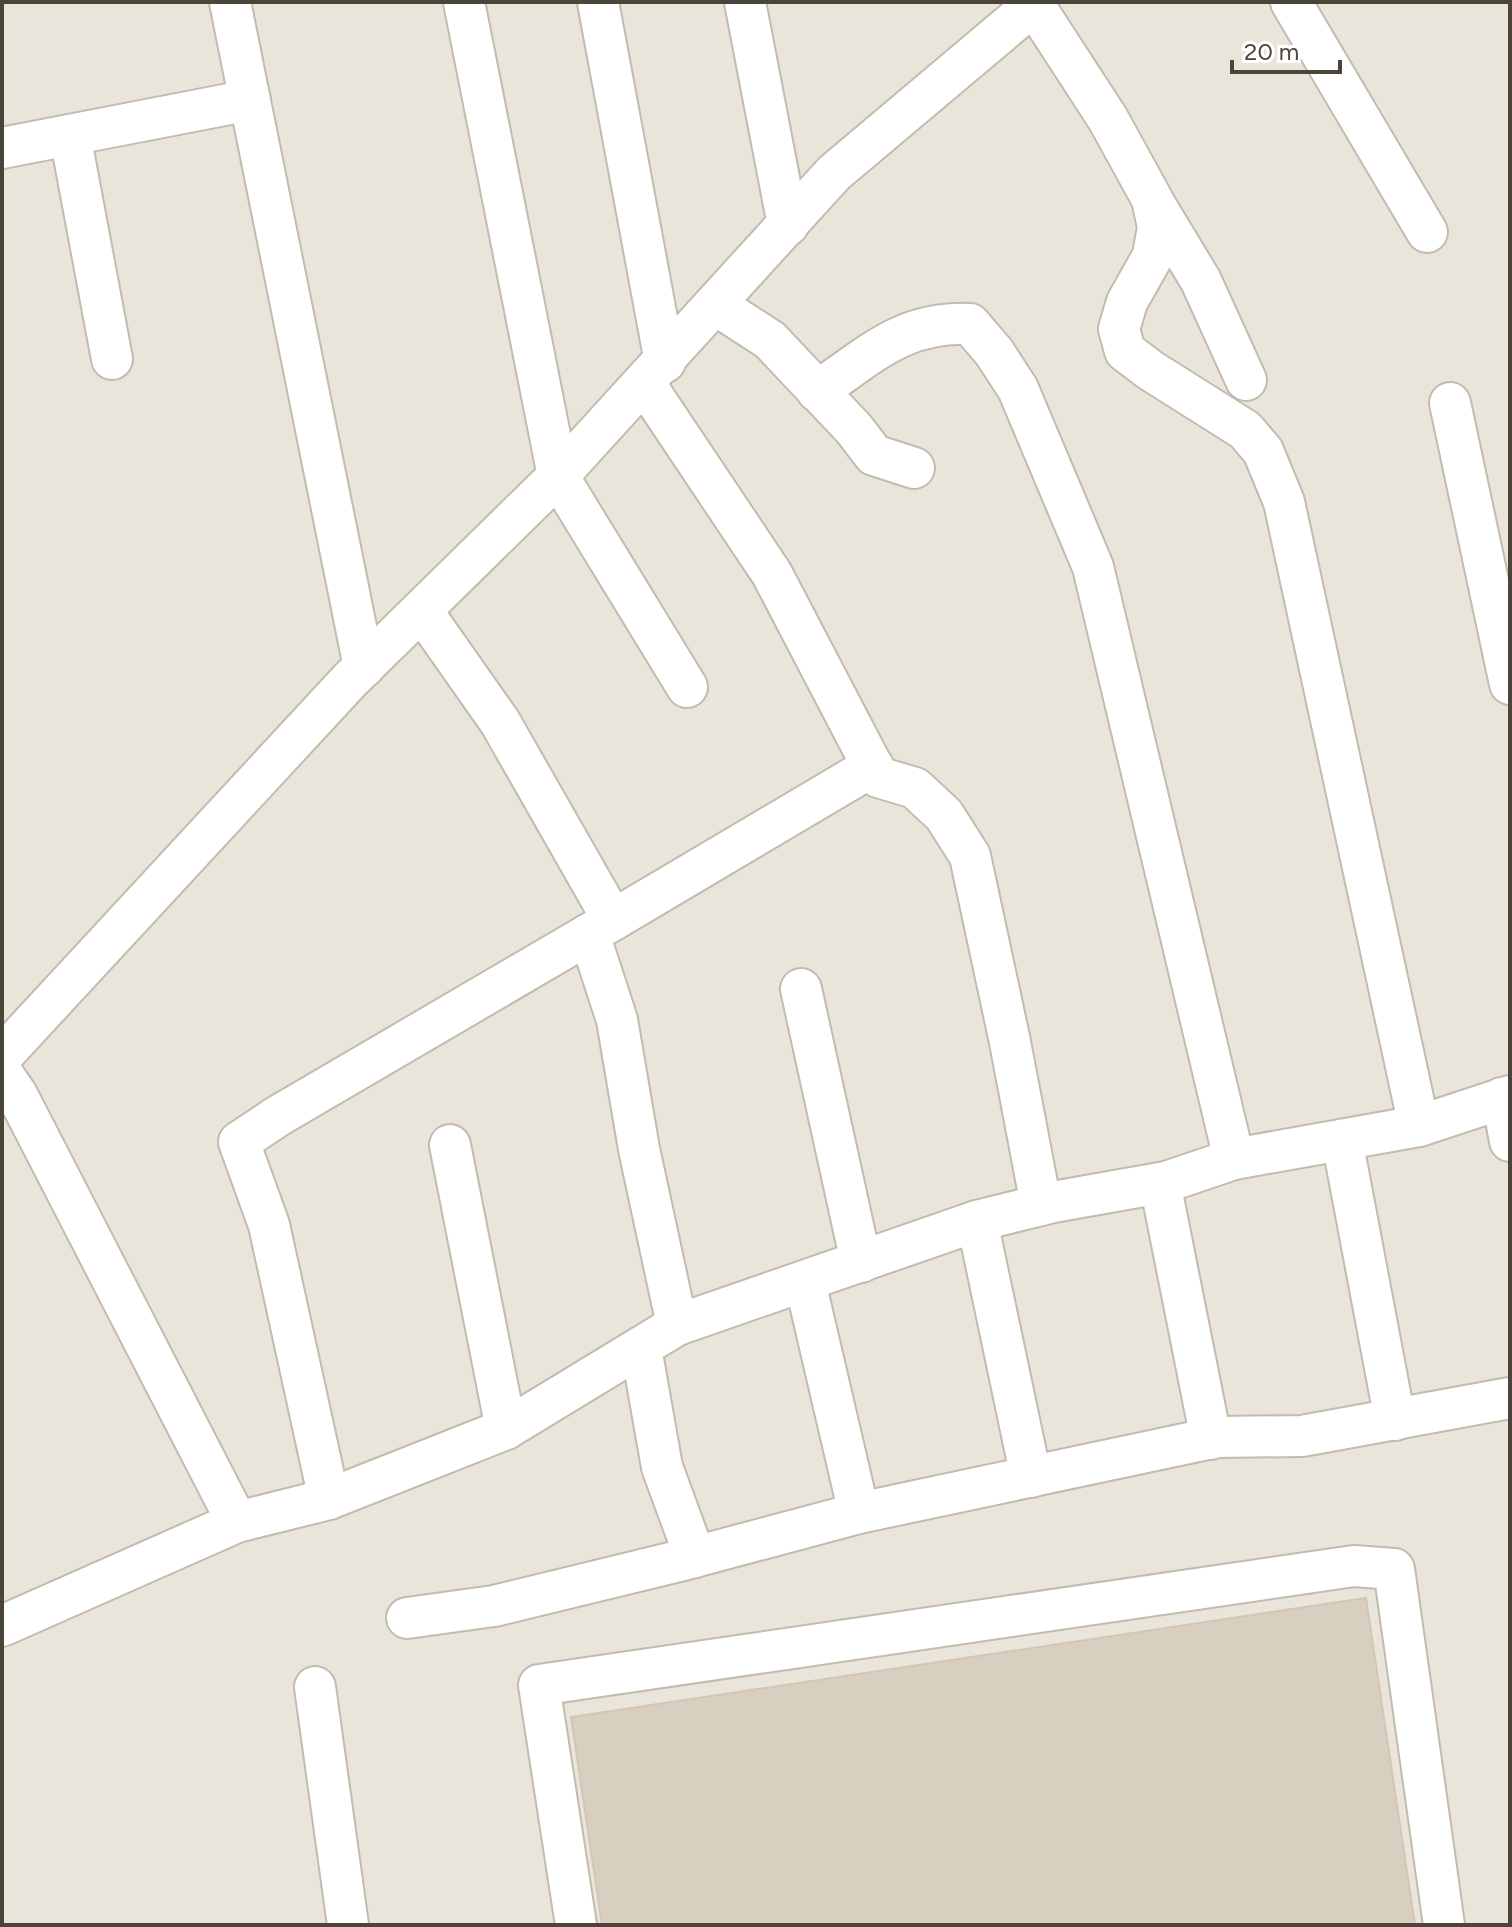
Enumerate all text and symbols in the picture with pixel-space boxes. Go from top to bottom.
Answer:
scale bar [1232,24,1340,74]
text: 20 m [1244,37,1299,66]

